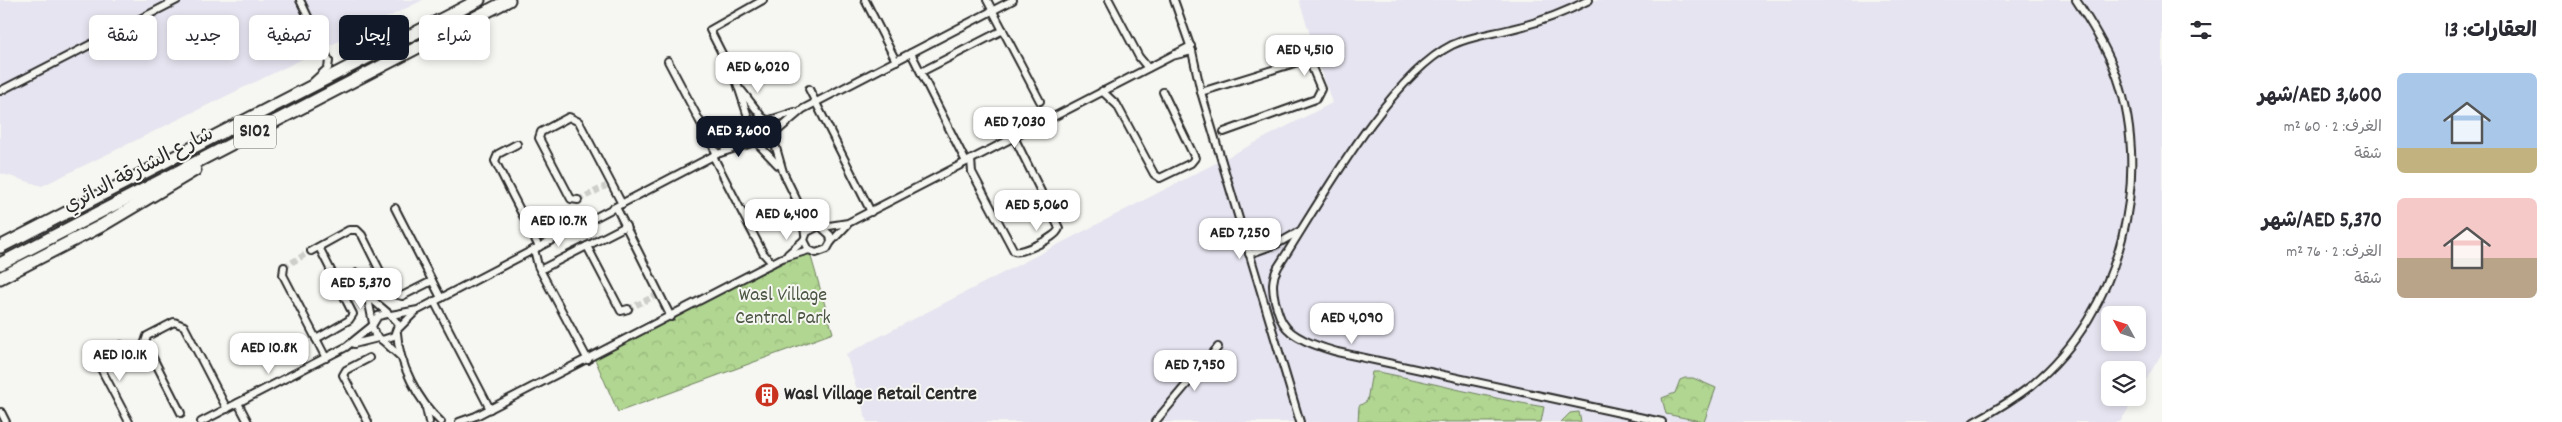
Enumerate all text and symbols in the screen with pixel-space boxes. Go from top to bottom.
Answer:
chip: شقة [89,15,157,60]
chip: جديد [167,15,239,60]
chip: تصفية [249,15,329,60]
chip: إيجار [339,15,409,60]
chip: شراء [419,15,490,60]
icon: filters [2187,16,2215,44]
text: العقارات: 13 [2444,17,2537,47]
pin: AED 4,510 [1248,34,1362,77]
text: AED 4,510 [1276,39,1334,62]
pin: AED 6,020 [701,52,815,94]
text: AED 6,020 [726,56,790,79]
text: AED 3,600/شهر [2258,82,2382,112]
icon: home [2437,93,2497,153]
pin: AED 7,030 [958,106,1072,149]
text: AED 7,030 [984,111,1046,134]
road number: S102 [234,115,276,148]
pin: AED 3,600 [682,116,796,158]
text: الغرف: 2 · 60 m² [2284,116,2382,139]
text: AED 3,600 [707,120,771,143]
street label: شارع الشارقة الدائري [59,121,219,221]
text: شقة [2354,143,2382,166]
pin: AED 5,060 [980,190,1094,232]
text: AED 5,060 [1005,194,1069,217]
pin: AED 6,400 [730,198,844,241]
text: AED 6,400 [756,203,818,226]
pin: AED 10.7K [502,206,616,248]
text: AED 5,370/شهر [2262,207,2382,237]
text: AED 10.7K [531,210,587,233]
pin: AED 7,250 [1183,218,1297,260]
icon: home [2437,218,2497,278]
text: AED 7,250 [1210,222,1270,245]
text: الغرف: 2 · 76 m² [2286,241,2382,264]
pin: AED 5,370 [304,268,418,310]
text: شقة [2354,268,2382,291]
text: AED 5,370 [331,272,391,295]
park label: Wasl Village Central Park [735,282,831,333]
pin: AED 4,090 [1295,302,1409,345]
north arrow [2101,306,2146,351]
map controls [2101,306,2146,406]
text: AED 4,090 [1321,307,1383,330]
pin: AED 10.8K [212,332,326,375]
text: AED 10.8K [241,337,297,360]
pin: AED 10.1K [63,340,177,382]
text: AED 10.1K [93,344,147,367]
pin: AED 7,950 [1138,350,1252,392]
text: AED 7,950 [1165,354,1225,377]
button: layers [2101,361,2146,406]
place label: Wasl Village Retail Centre [784,381,977,409]
building icon: Wasl Village Retail Centre [754,382,780,408]

